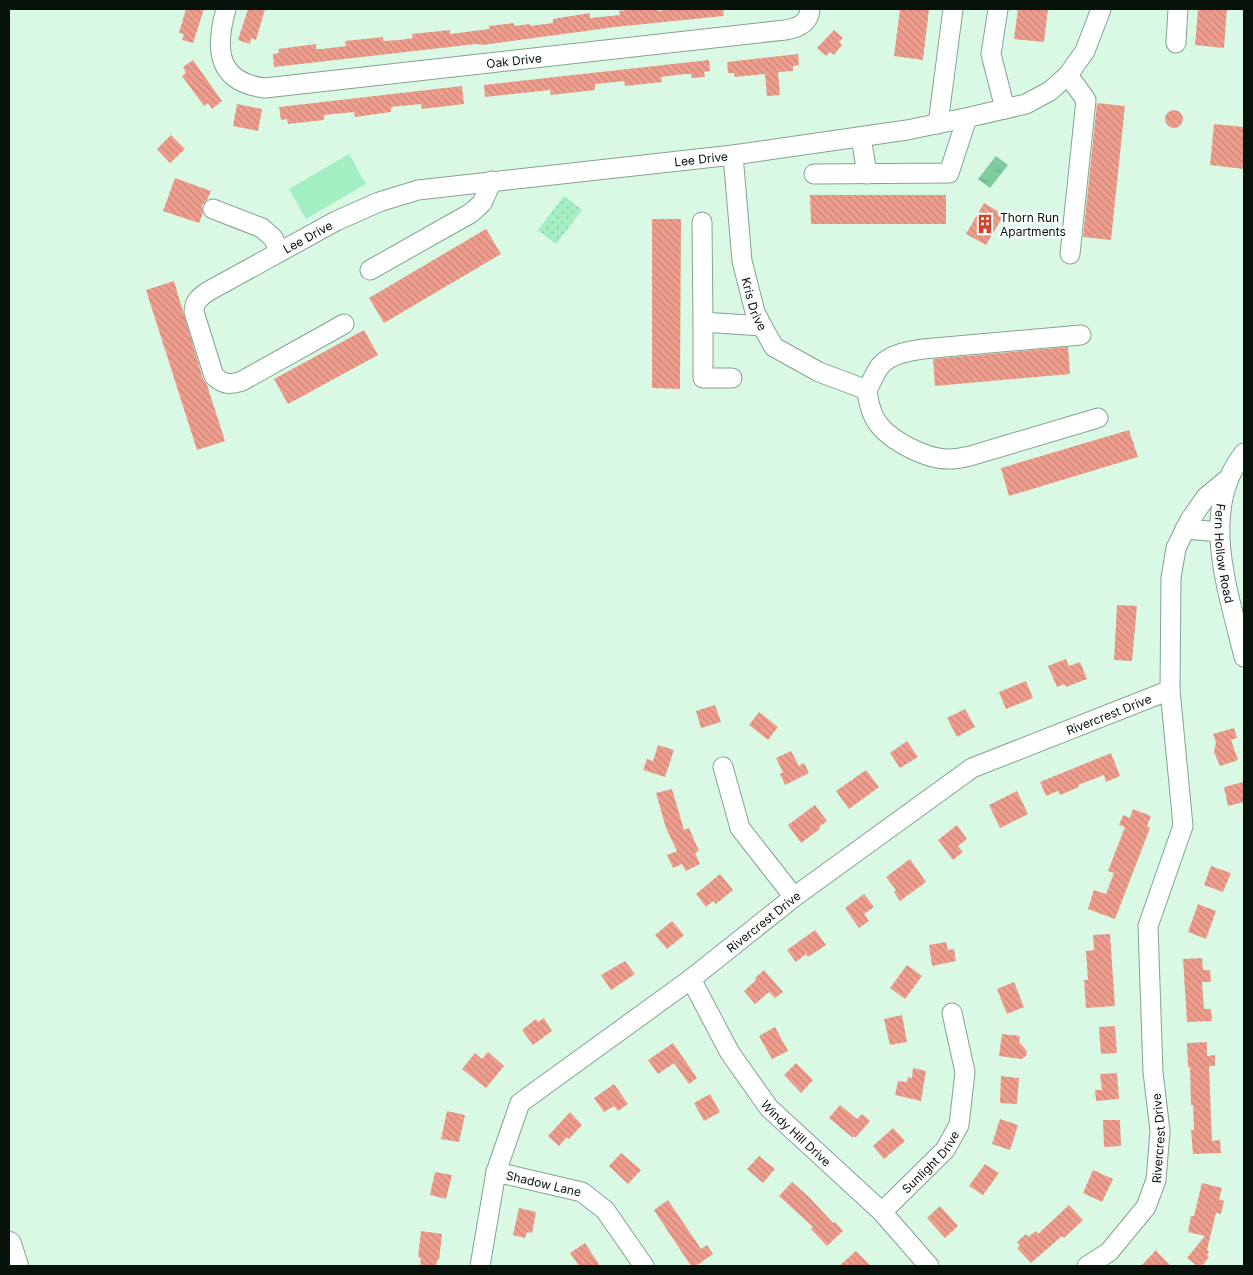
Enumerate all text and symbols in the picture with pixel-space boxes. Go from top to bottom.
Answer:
street label: Oak Drive [485,50,542,71]
street label: Lee Drive [673,148,729,169]
place label: Thorn Run Apartments [1000,210,1066,239]
building icon: Thorn Run Apartments [974,213,996,235]
street label: Lee Drive [280,217,335,256]
street label: Kris Drive [739,276,770,333]
street label: Fern Hollow Road [1212,503,1238,604]
street label: Rivercrest Drive [1064,691,1153,738]
street label: Rivercrest Drive [723,888,803,955]
street label: Rivercrest Drive [1148,1093,1168,1184]
street label: Windy Hill Drive [758,1097,834,1169]
street label: Sunlight Drive [898,1128,962,1196]
street label: Shadow Lane [505,1167,583,1199]

